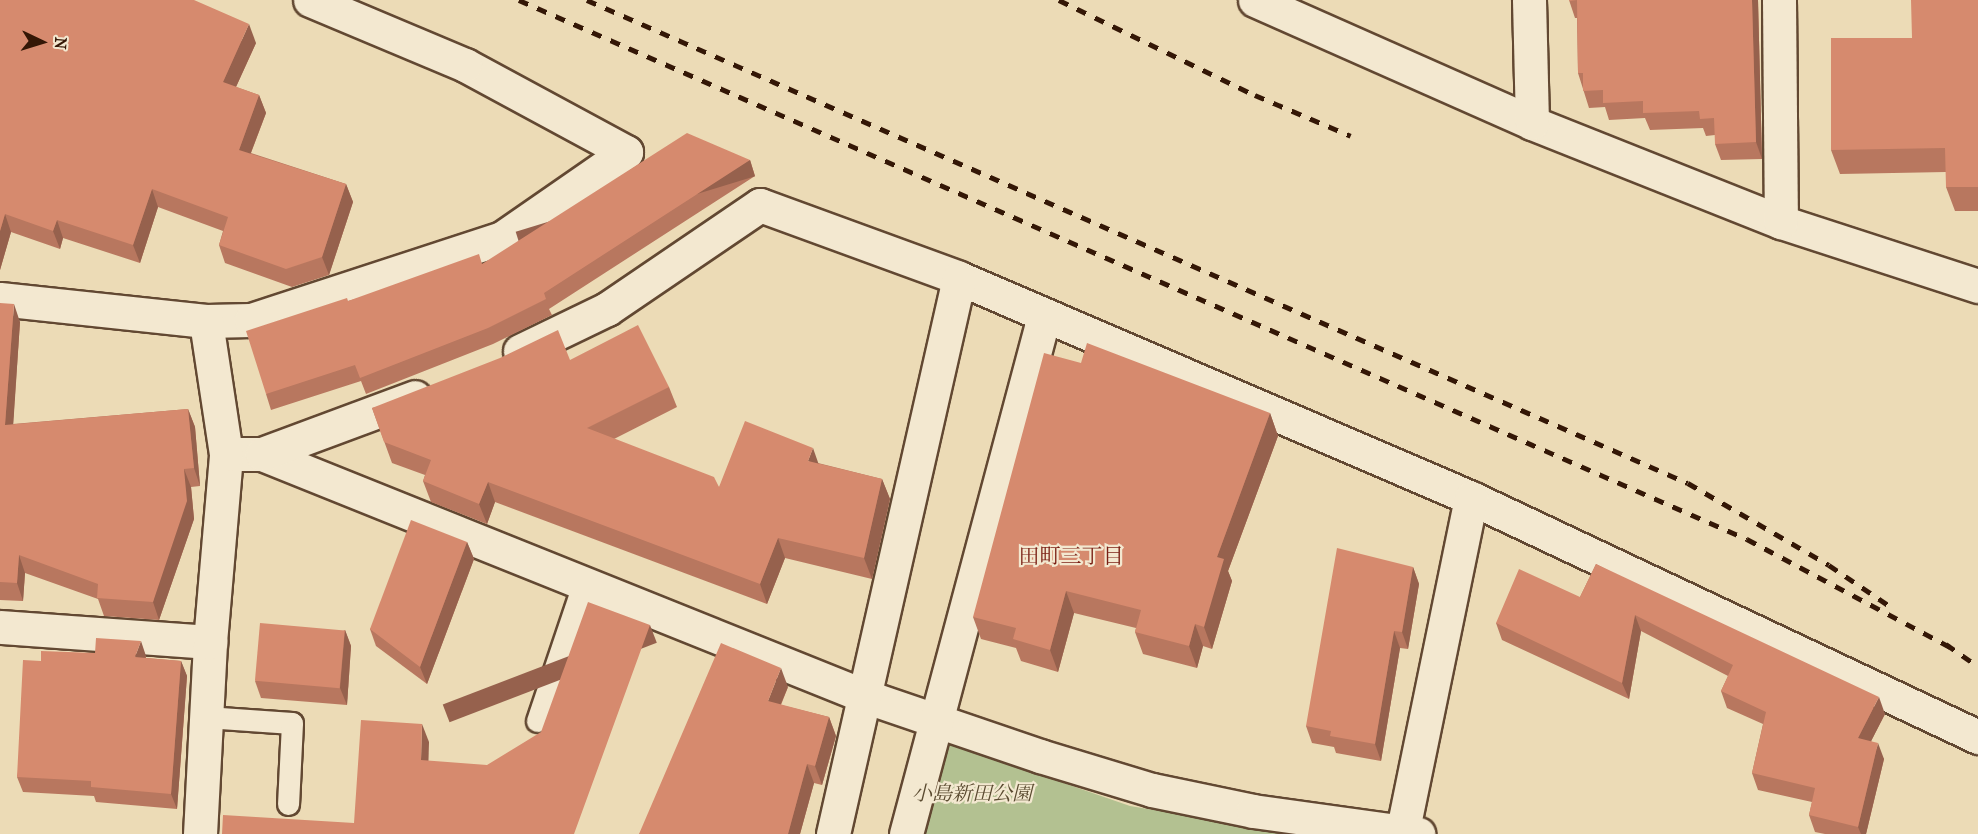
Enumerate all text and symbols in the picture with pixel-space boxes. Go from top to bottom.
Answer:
north arrow [12,12,72,72]
text: N [51,37,70,50]
district label: 田町三丁目 [1019,543,1123,569]
park label: 小島新田公園 [912,781,1032,805]

